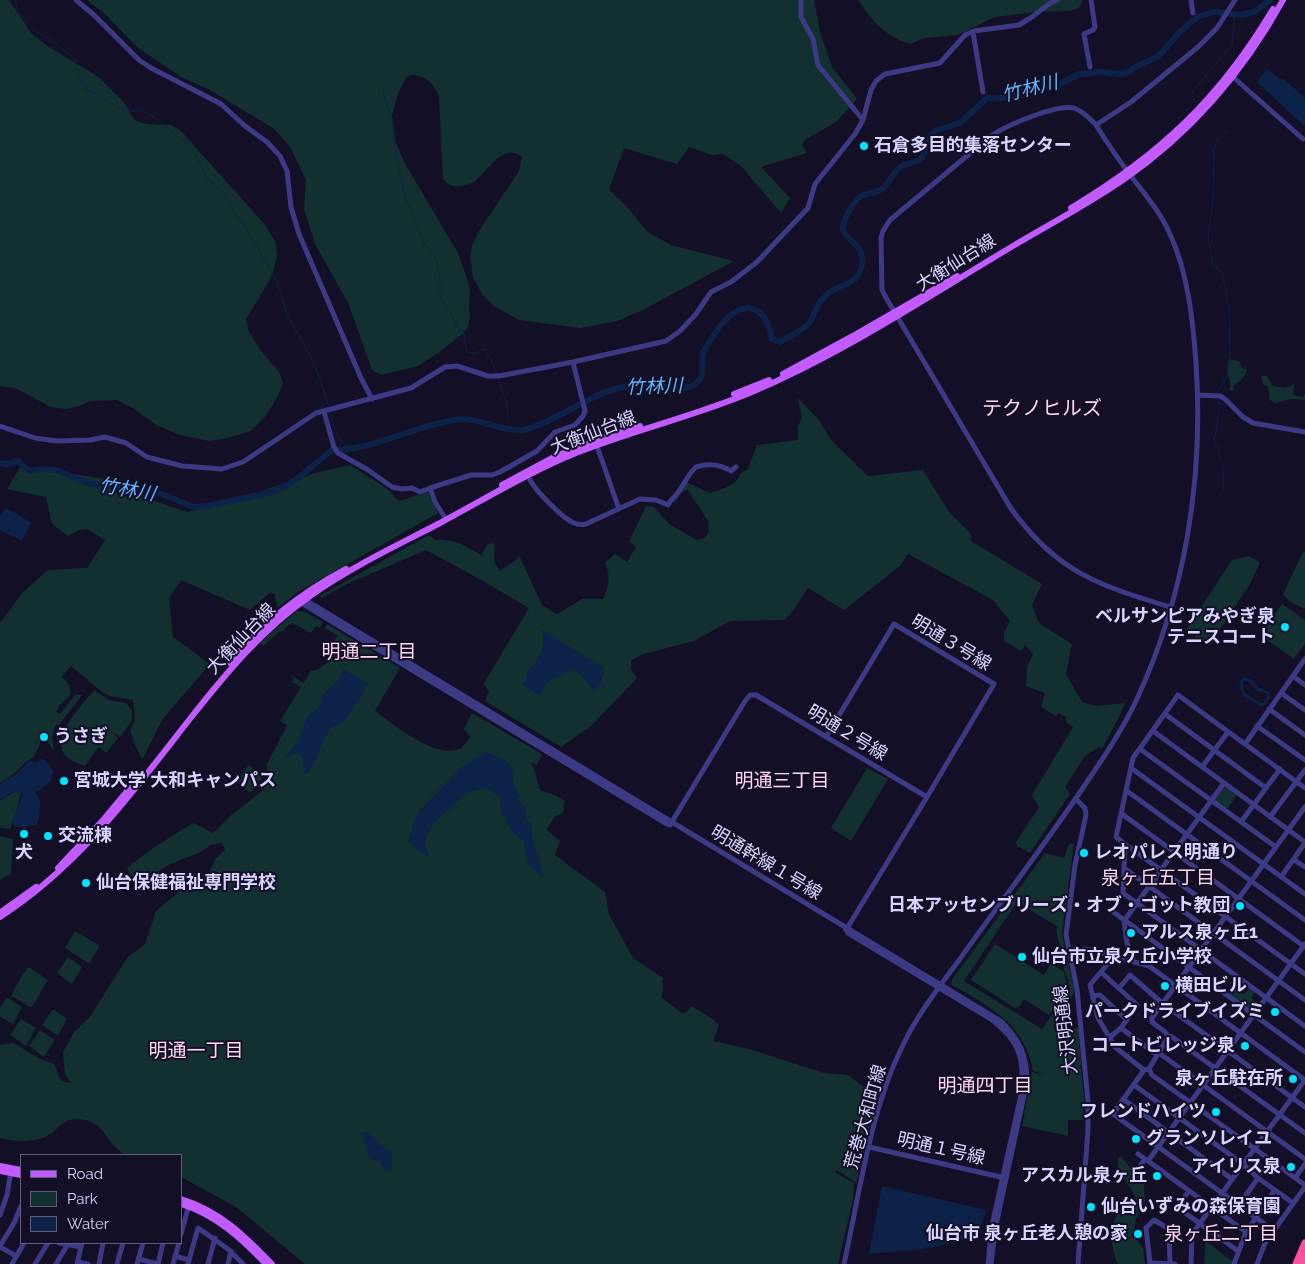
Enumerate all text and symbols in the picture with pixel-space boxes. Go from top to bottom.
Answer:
water label: 竹林川 [1000,71,1060,107]
place label: 石倉多目的集落センター [874,135,1072,157]
marker: 石倉多目的集落センター [858,140,870,152]
street label: 大衡仙台線 [912,230,1000,296]
water label: 竹林川 [625,375,683,399]
district label: テクノヒルズ [982,397,1102,421]
street label: 大衡仙台線 [547,407,639,459]
water label: 竹林川 [97,474,157,506]
street label: 大衡仙台線 [202,599,280,679]
place label: ベルサンピアみやぎ泉 テニスコート [1095,606,1275,649]
street label: 明通３号線 [907,611,995,675]
marker: ベルサンピアみやぎ泉 テニスコート [1279,621,1291,633]
district label: 明通二丁目 [322,641,416,663]
street label: 明通２号線 [803,701,891,765]
place label: うさぎ [54,726,108,748]
marker: うさぎ [38,731,50,743]
place label: 宮城大学 大和キャンパス [74,770,276,792]
district label: 明通三丁目 [735,770,829,792]
marker: 宮城大学 大和キャンパス [58,775,70,787]
street label: 明通幹線１号線 [706,821,826,905]
place label: 交流棟 [58,825,112,847]
marker: 犬 [18,828,30,840]
marker: 交流棟 [42,830,54,842]
place label: 犬 [15,842,33,864]
place label: レオパレス明通り [1094,842,1238,864]
marker: レオパレス明通り [1078,847,1090,859]
district label: 泉ヶ丘五丁目 [1101,867,1215,889]
place label: 仙台保健福祉専門学校 [96,872,276,894]
marker: 仙台保健福祉専門学校 [80,877,92,889]
place label: 日本アッセンブリーズ・オブ・ゴット教団 [888,895,1230,917]
marker: 日本アッセンブリーズ・オブ・ゴット教団 [1234,900,1246,912]
place label: アルス泉ヶ丘1 [1141,922,1258,944]
marker: アルス泉ヶ丘1 [1125,927,1137,939]
place label: 仙台市立泉ケ丘小学校 [1032,946,1212,968]
marker: 仙台市立泉ケ丘小学校 [1016,951,1028,963]
place label: 横田ビル [1175,975,1247,997]
marker: 横田ビル [1159,980,1171,992]
street label: 大沢明通線 [1050,984,1082,1076]
place label: パークドライブイズミ [1085,1001,1265,1023]
marker: パークドライブイズミ [1269,1006,1281,1018]
place label: コートビレッジ泉 [1091,1035,1235,1057]
district label: 明通一丁目 [149,1040,243,1062]
marker: コートビレッジ泉 [1239,1040,1251,1052]
street label: 荒巻大和町線 [841,1062,891,1172]
place label: 泉ヶ丘駐在所 [1175,1068,1283,1090]
marker: 泉ヶ丘駐在所 [1287,1073,1299,1085]
district label: 明通四丁目 [938,1075,1032,1097]
place label: フレンドハイツ [1080,1101,1206,1123]
marker: フレンドハイツ [1210,1106,1222,1118]
street label: 明通１号線 [895,1128,987,1170]
place label: グランソレイユ [1146,1128,1272,1150]
marker: グランソレイユ [1130,1133,1142,1145]
legend [20,1154,182,1244]
place label: アイリス泉 [1191,1156,1281,1178]
marker: アイリス泉 [1285,1161,1297,1173]
text: Road [67,1165,103,1183]
place label: アスカル泉ヶ丘 [1021,1165,1147,1187]
marker: アスカル泉ヶ丘 [1151,1170,1163,1182]
text: Park [67,1190,98,1208]
place label: 仙台いずみの森保育園 [1101,1196,1281,1218]
marker: 仙台いずみの森保育園 [1085,1201,1097,1213]
text: Water [67,1215,109,1233]
place label: 仙台市 泉ヶ丘老人憩の家 [926,1223,1128,1245]
district label: 泉ヶ丘二丁目 [1164,1223,1278,1245]
marker: 仙台市 泉ヶ丘老人憩の家 [1132,1228,1144,1240]

